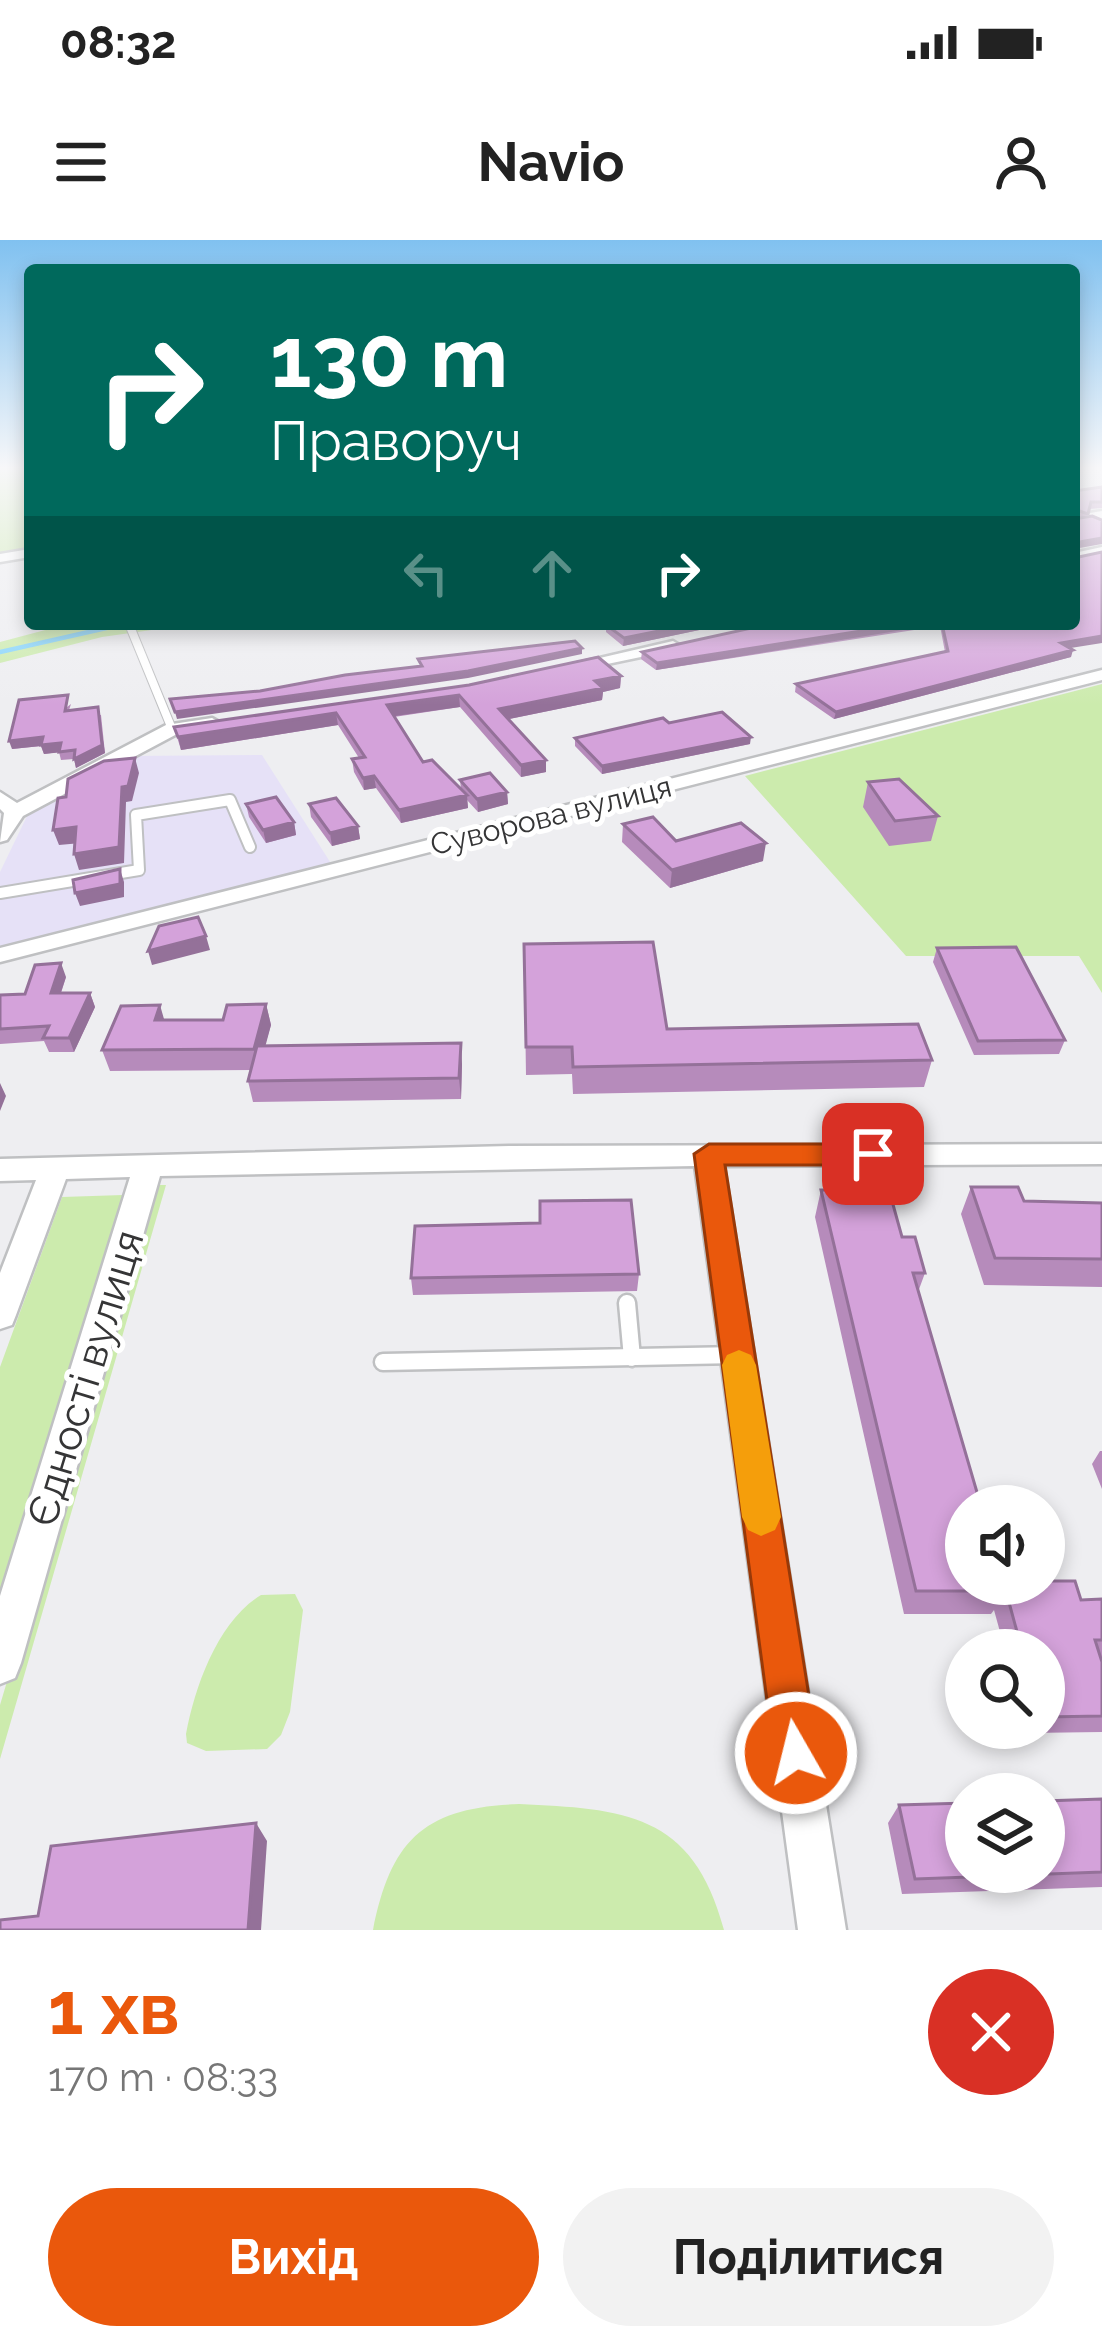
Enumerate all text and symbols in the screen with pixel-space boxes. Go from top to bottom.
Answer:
text: 08:32 [60,16,176,69]
icon: menu [48,129,114,195]
icon: person [988,129,1054,195]
text: Navio [477,130,625,194]
text: 130 m [270,308,508,407]
icon: right [72,312,228,468]
text: Праворуч [270,409,522,473]
icon: left [393,540,459,606]
icon: ahead [519,540,585,606]
icon: right [645,540,711,606]
street label: Суворова вулиця [427,769,675,862]
pin [822,1103,924,1205]
icon: arrive [840,1121,906,1187]
street label: Єдності вулиця [17,1224,154,1532]
map controls [945,1485,1065,1893]
button: sound [945,1485,1065,1605]
button: search [945,1629,1065,1749]
position arrow [733,1690,859,1816]
button: layers [945,1773,1065,1893]
text: 1 хв [48,1966,180,2051]
button: close [928,1969,1054,2095]
text: 170 m · 08:33 [48,2054,278,2100]
button: Вихід [48,2188,539,2326]
button: Поділитися [563,2188,1054,2326]

